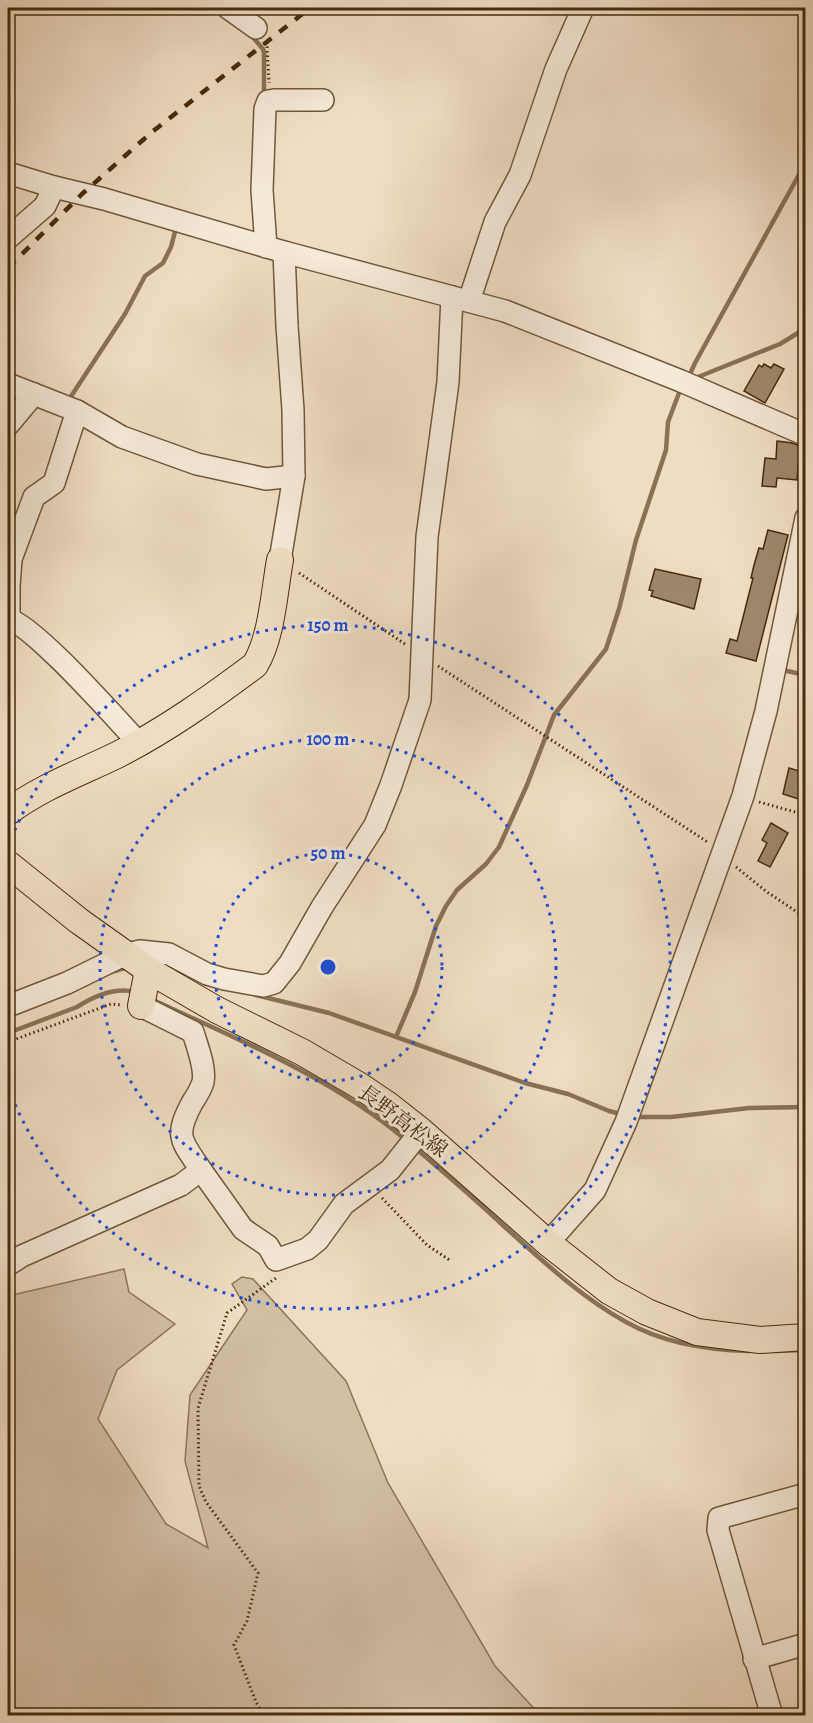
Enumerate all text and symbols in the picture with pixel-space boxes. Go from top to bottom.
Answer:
text: 150 m [307,613,349,637]
text: 100 m [307,727,349,751]
text: 50 m [311,841,345,865]
centre of rings [318,957,338,977]
street label: 長野高松線 [353,1078,453,1164]

